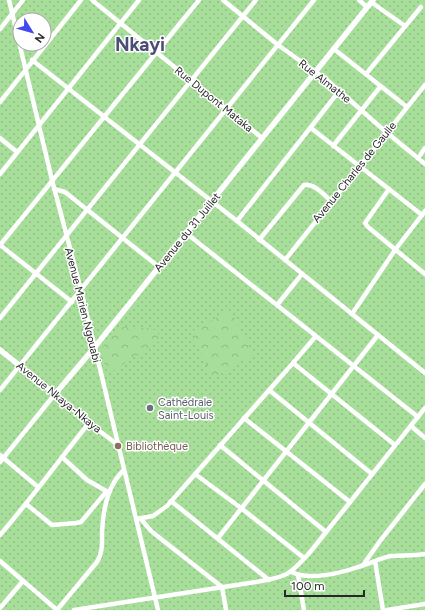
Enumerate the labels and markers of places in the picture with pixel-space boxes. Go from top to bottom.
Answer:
place label: Cathédrale Saint-Louis [158,396,214,422]
marker: Cathédrale Saint-Louis [145,403,155,413]
place label: Bibliothèque [126,440,188,453]
marker: Bibliothèque [113,441,123,451]

